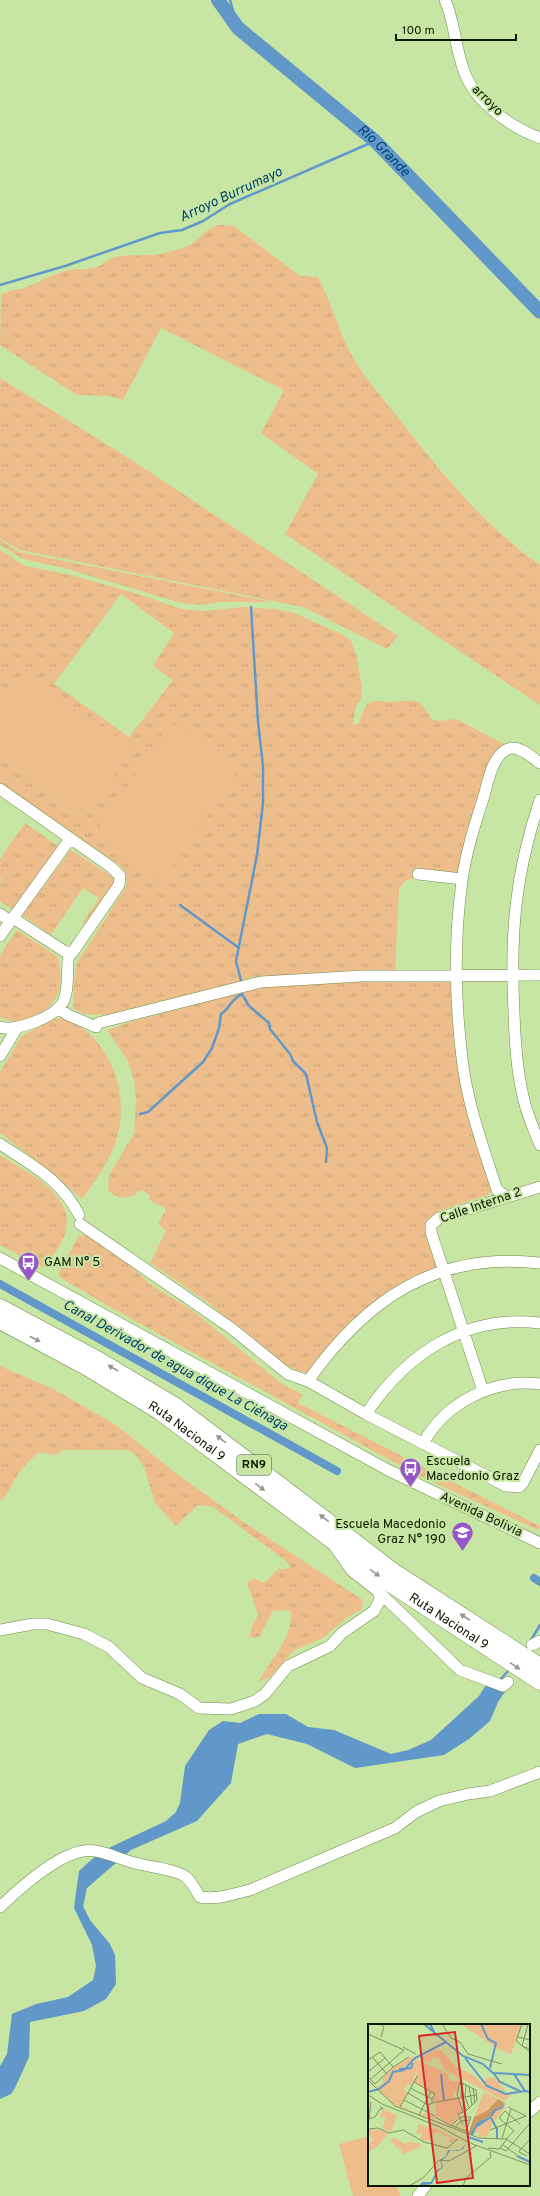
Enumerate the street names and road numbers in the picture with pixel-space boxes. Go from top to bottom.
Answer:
street label: arroyo [468,82,506,120]
street label: Calle Interna 2 [438,1185,524,1227]
street label: Ruta Nacional 9 [145,1398,228,1466]
road number: RN9 [237,1455,271,1475]
street label: Avenida Bolivia [437,1489,525,1541]
street label: Ruta Nacional 9 [405,1590,491,1654]

